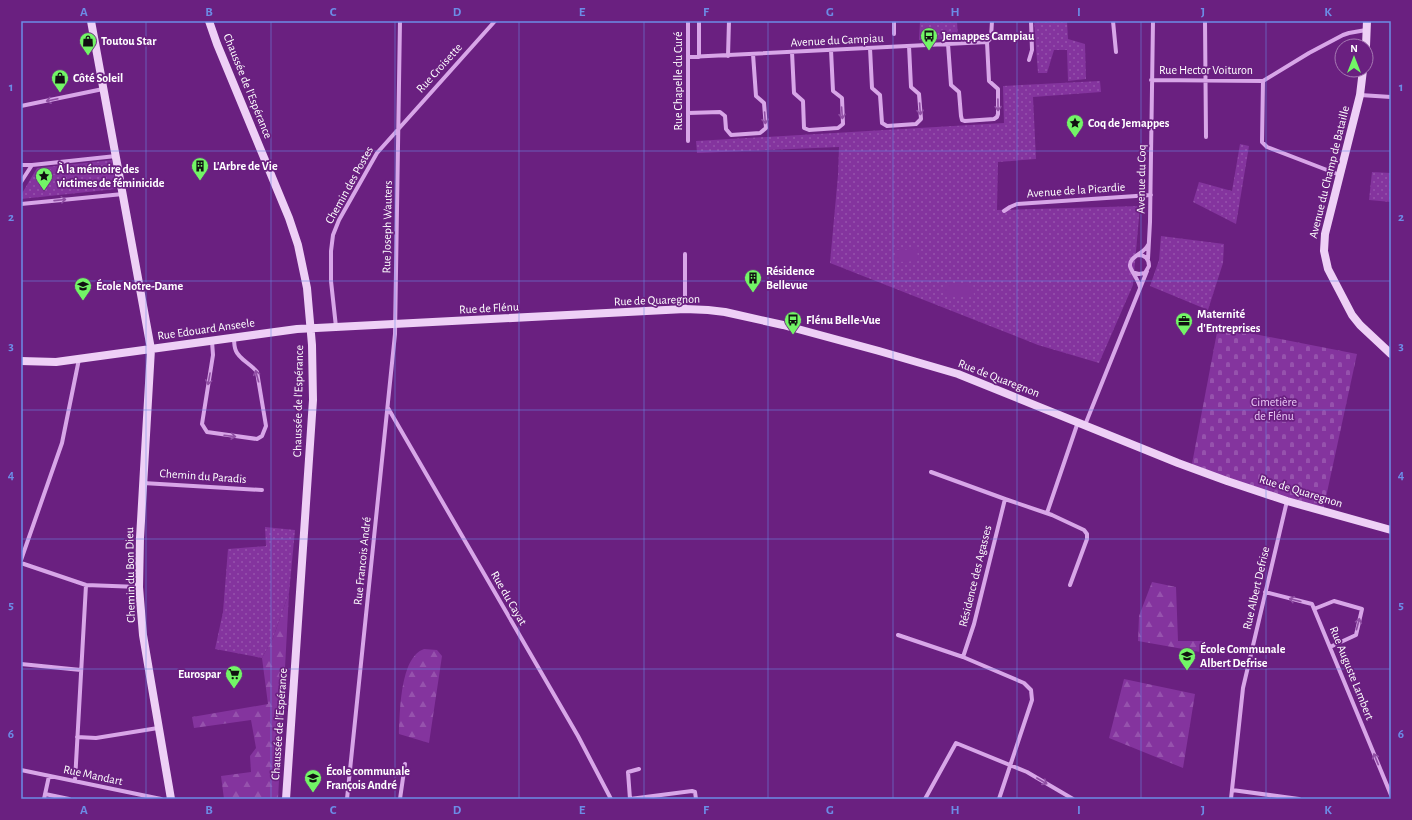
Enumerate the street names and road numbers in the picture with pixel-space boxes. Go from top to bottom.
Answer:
street label: Chaussée de l'Espérance [221,32,275,140]
street label: Rue Chapelle du Curé [672,32,684,130]
street label: Avenue du Campiau [790,32,884,48]
street label: Rue Croisette [414,41,464,95]
street label: Rue Hector Voituron [1159,64,1253,76]
street label: Avenue du Champ de Bataille [1307,104,1351,240]
street label: Chemin des Postes [323,144,375,226]
street label: Avenue du Coq [1134,144,1148,214]
street label: Rue Joseph Wauters [380,180,394,274]
street label: Avenue de la Picardie [1026,181,1126,199]
street label: Rue de Quaregnon [614,292,700,309]
street label: Rue de Flénu [459,300,519,316]
street label: Rue Edouard Anseele [157,316,255,342]
street label: Chaussée de l'Espérance [291,345,305,457]
street label: Rue de Quaregnon [956,357,1041,400]
street label: Chemin du Paradis [159,467,247,485]
street label: Rue de Quaregnon [1258,473,1344,510]
street label: Rue Francois André [351,516,373,606]
street label: Résidence des Agasses [957,524,993,628]
street label: Chemin du Bon Dieu [123,527,137,623]
street label: Rue Albert Defrise [1241,545,1271,631]
street label: Rue du Cayat [488,569,529,628]
street label: Rue Auguste Lambert [1328,624,1376,722]
street label: Chaussée de l'Espérance [269,668,289,780]
street label: Rue Mandart [62,763,124,787]

